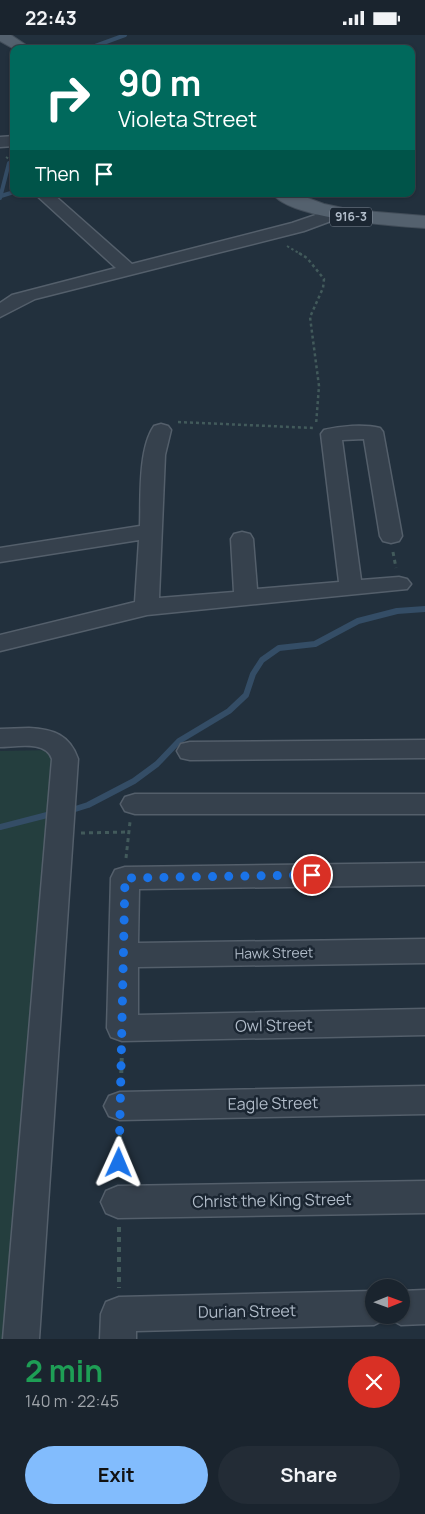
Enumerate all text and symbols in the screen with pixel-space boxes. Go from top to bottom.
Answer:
text: 22:43 [25,5,77,31]
text: 90 m [118,59,201,107]
icon: right [35,65,100,130]
text: Violeta Street [118,104,257,134]
icon: arrive [90,160,118,188]
text: Then [35,161,80,187]
road number: 916-3 [330,207,372,227]
pin [291,854,333,896]
icon: arrive [298,861,326,889]
street label: Hawk Street [234,942,314,963]
street label: Owl Street [235,1013,313,1037]
street label: Eagle Street [227,1091,319,1115]
position arrow [92,1136,144,1188]
street label: Christ the King Street [192,1188,352,1212]
north arrow [365,1279,410,1324]
map controls [365,1279,410,1324]
street label: Durian Street [198,1299,296,1323]
text: 2 min [25,1350,103,1391]
button: close [348,1356,400,1408]
text: 140 m · 22:45 [25,1390,119,1412]
button: Exit [25,1446,208,1504]
button: Share [218,1446,400,1504]

